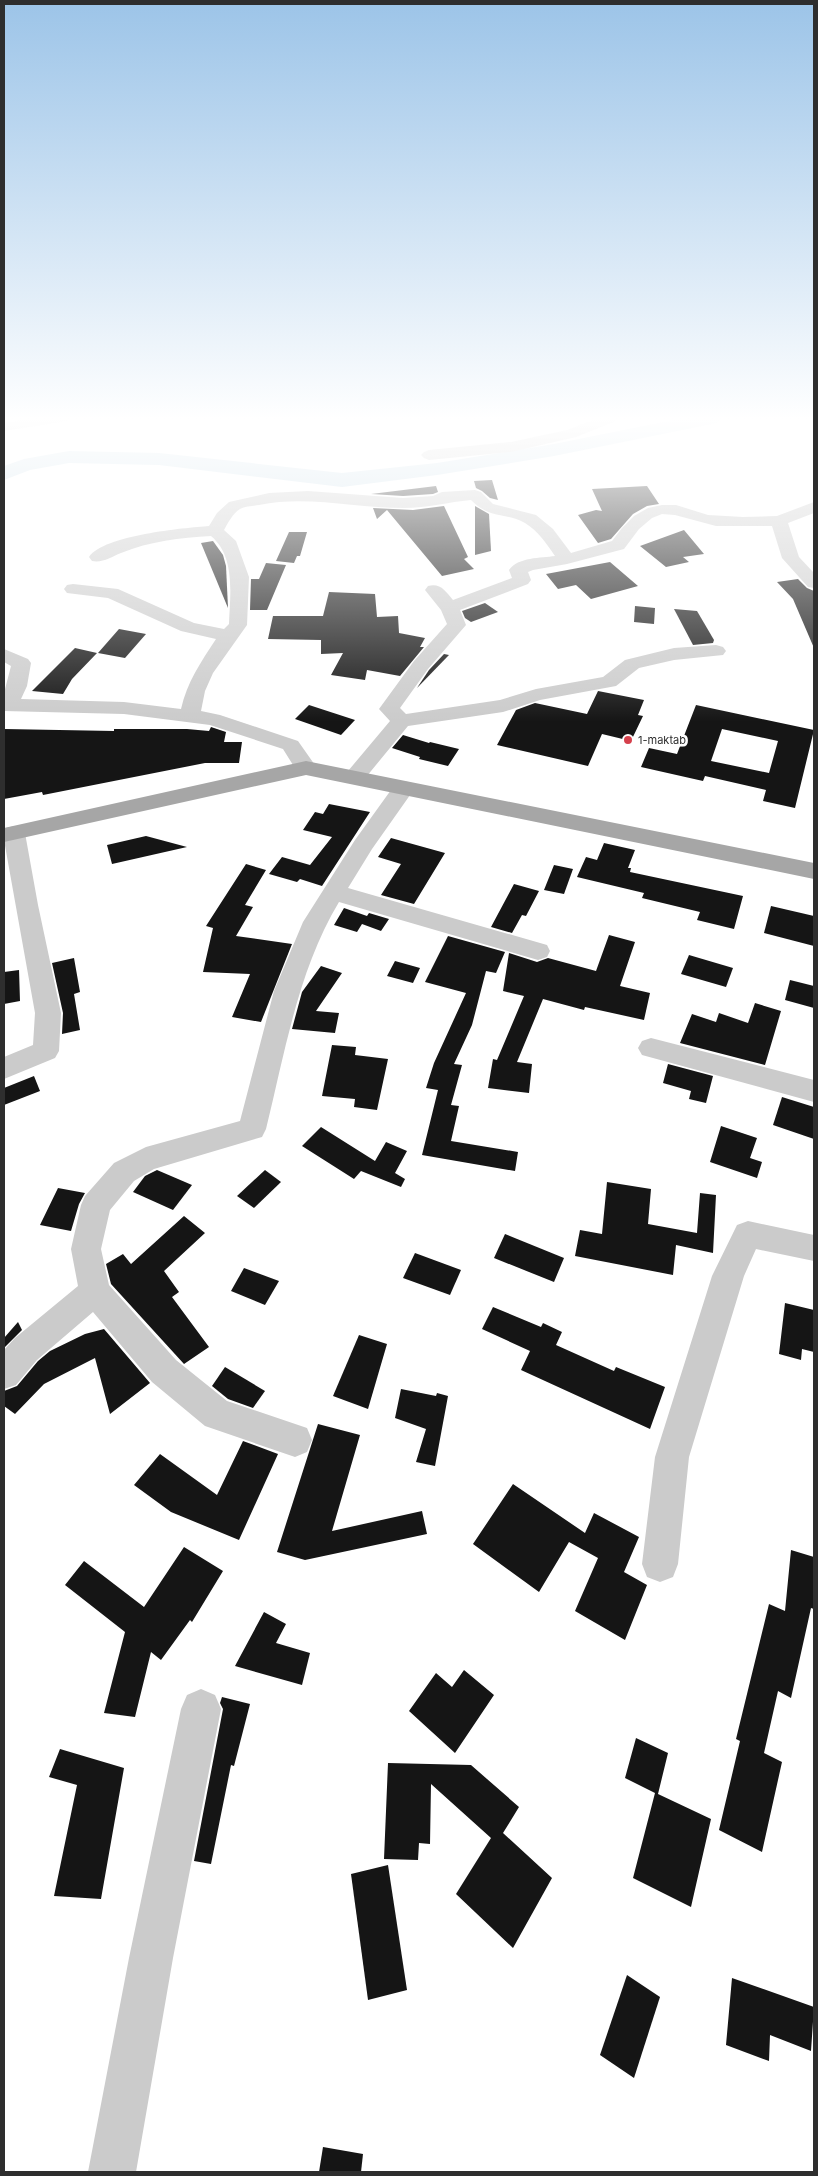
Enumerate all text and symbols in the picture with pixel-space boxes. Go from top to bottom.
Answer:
place label: 1-maktab [638,733,686,747]
marker: 1-maktab [622,734,634,746]

